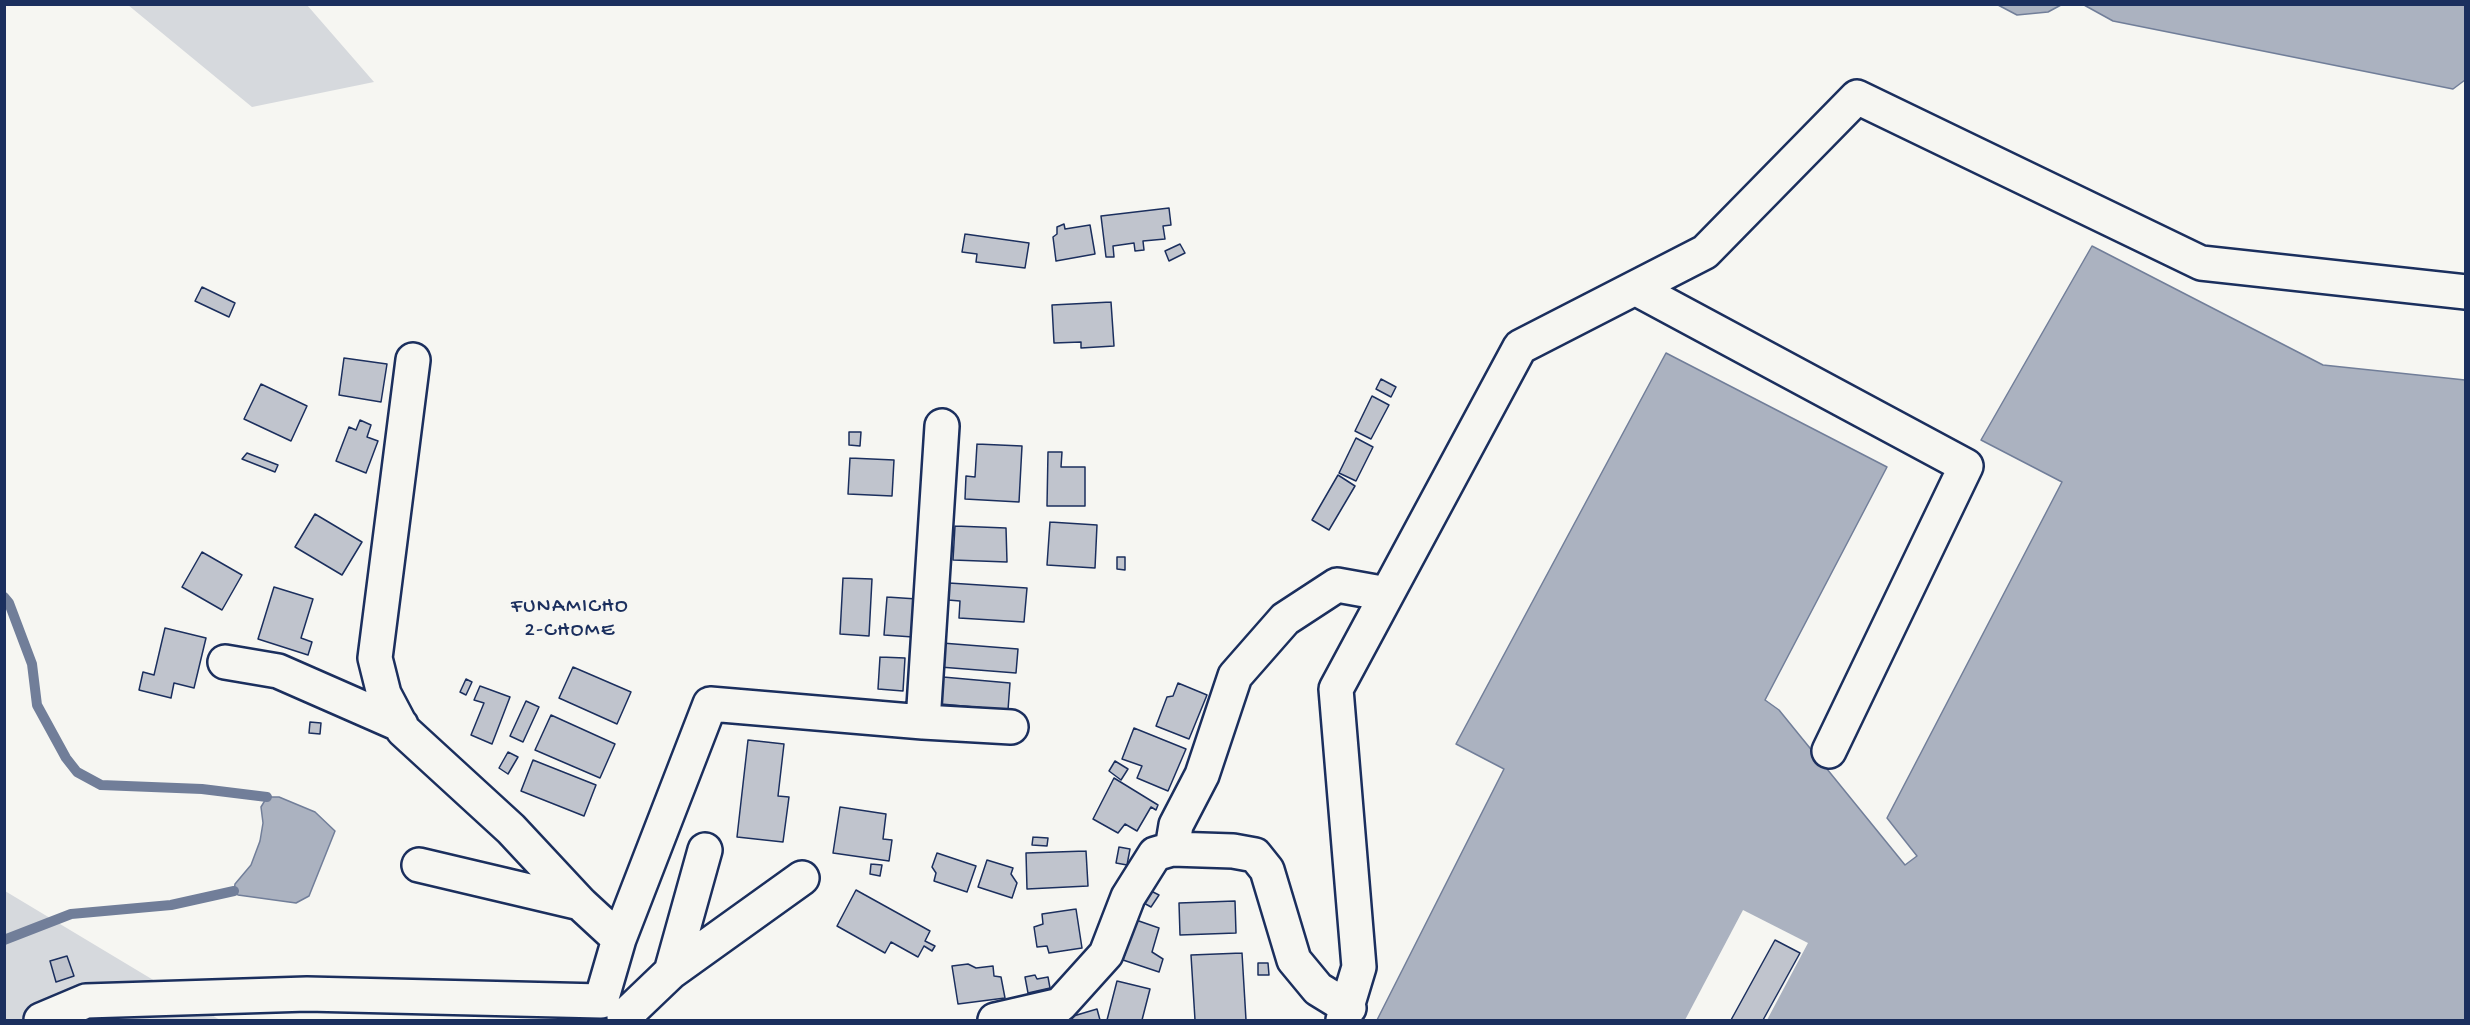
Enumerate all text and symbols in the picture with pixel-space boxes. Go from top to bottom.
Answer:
district label: FUNAMICHO 2-CHOME [511,595,629,645]

